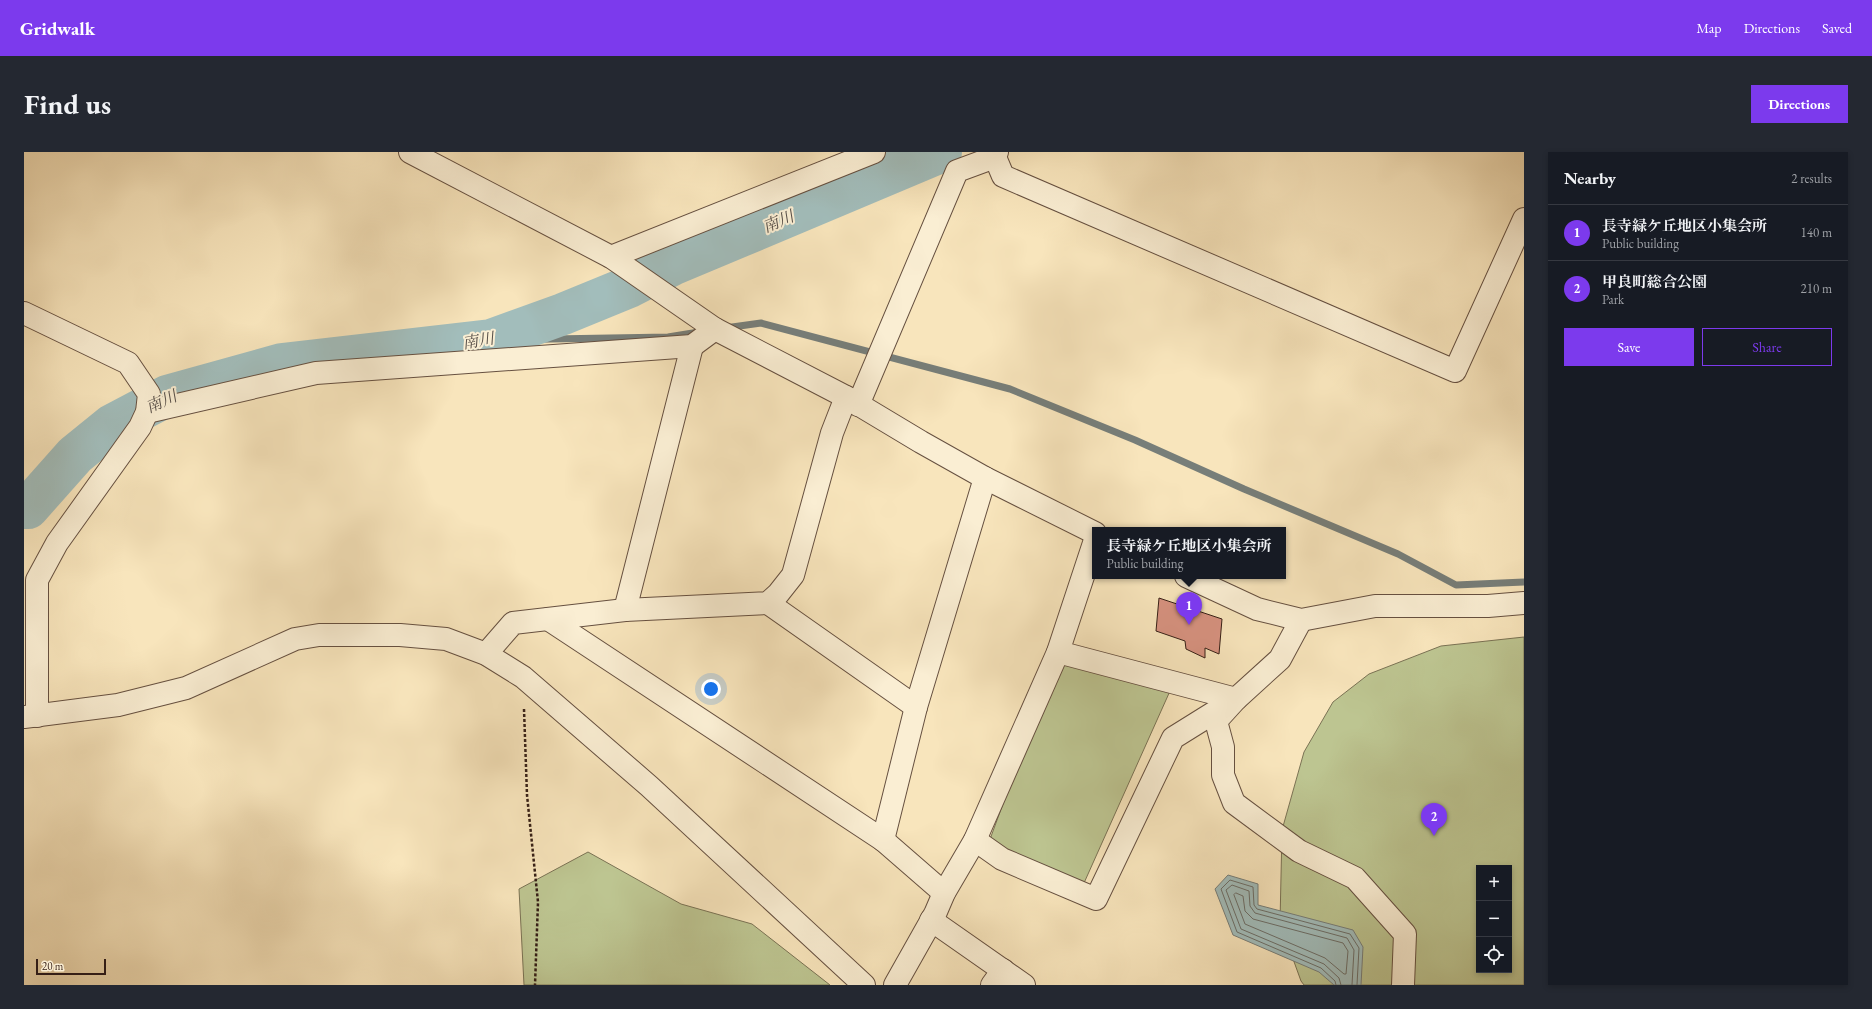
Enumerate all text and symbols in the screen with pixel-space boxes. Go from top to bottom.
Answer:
text: Gridwalk [20,16,95,41]
text: Map [1696,19,1722,37]
text: Directions [1744,19,1800,37]
text: Saved [1822,19,1852,37]
button: Directions [1751,85,1848,123]
text: Find us [24,86,111,122]
text: Nearby [1564,167,1616,189]
text: 2 results [1791,170,1832,187]
water label: 南川 [759,205,799,237]
text: 長寺緑ケ丘地区小集会所 [1602,216,1767,235]
text: 1 [1574,224,1580,241]
text: 140 m [1801,224,1832,241]
text: Public building [1602,235,1679,252]
text: 甲良町総合公園 [1602,272,1707,291]
text: 2 [1574,280,1580,297]
text: 210 m [1801,280,1832,297]
text: Park [1602,291,1624,308]
water label: 南川 [460,327,498,354]
button: Save [1564,328,1694,366]
button: Share [1702,328,1832,366]
water label: 南川 [142,385,182,418]
popup [1092,527,1286,579]
text: 長寺緑ケ丘地区小集会所 [1106,536,1272,555]
text: Public building [1106,555,1183,572]
pin: 1 [1176,592,1202,625]
your location [701,679,721,699]
pin: 2 [1421,803,1447,836]
map controls [1476,865,1512,973]
button: + [1476,865,1512,901]
button: − [1476,901,1512,937]
button: locate [1476,937,1512,973]
scale bar [36,957,106,976]
text: 20 m [42,959,63,973]

